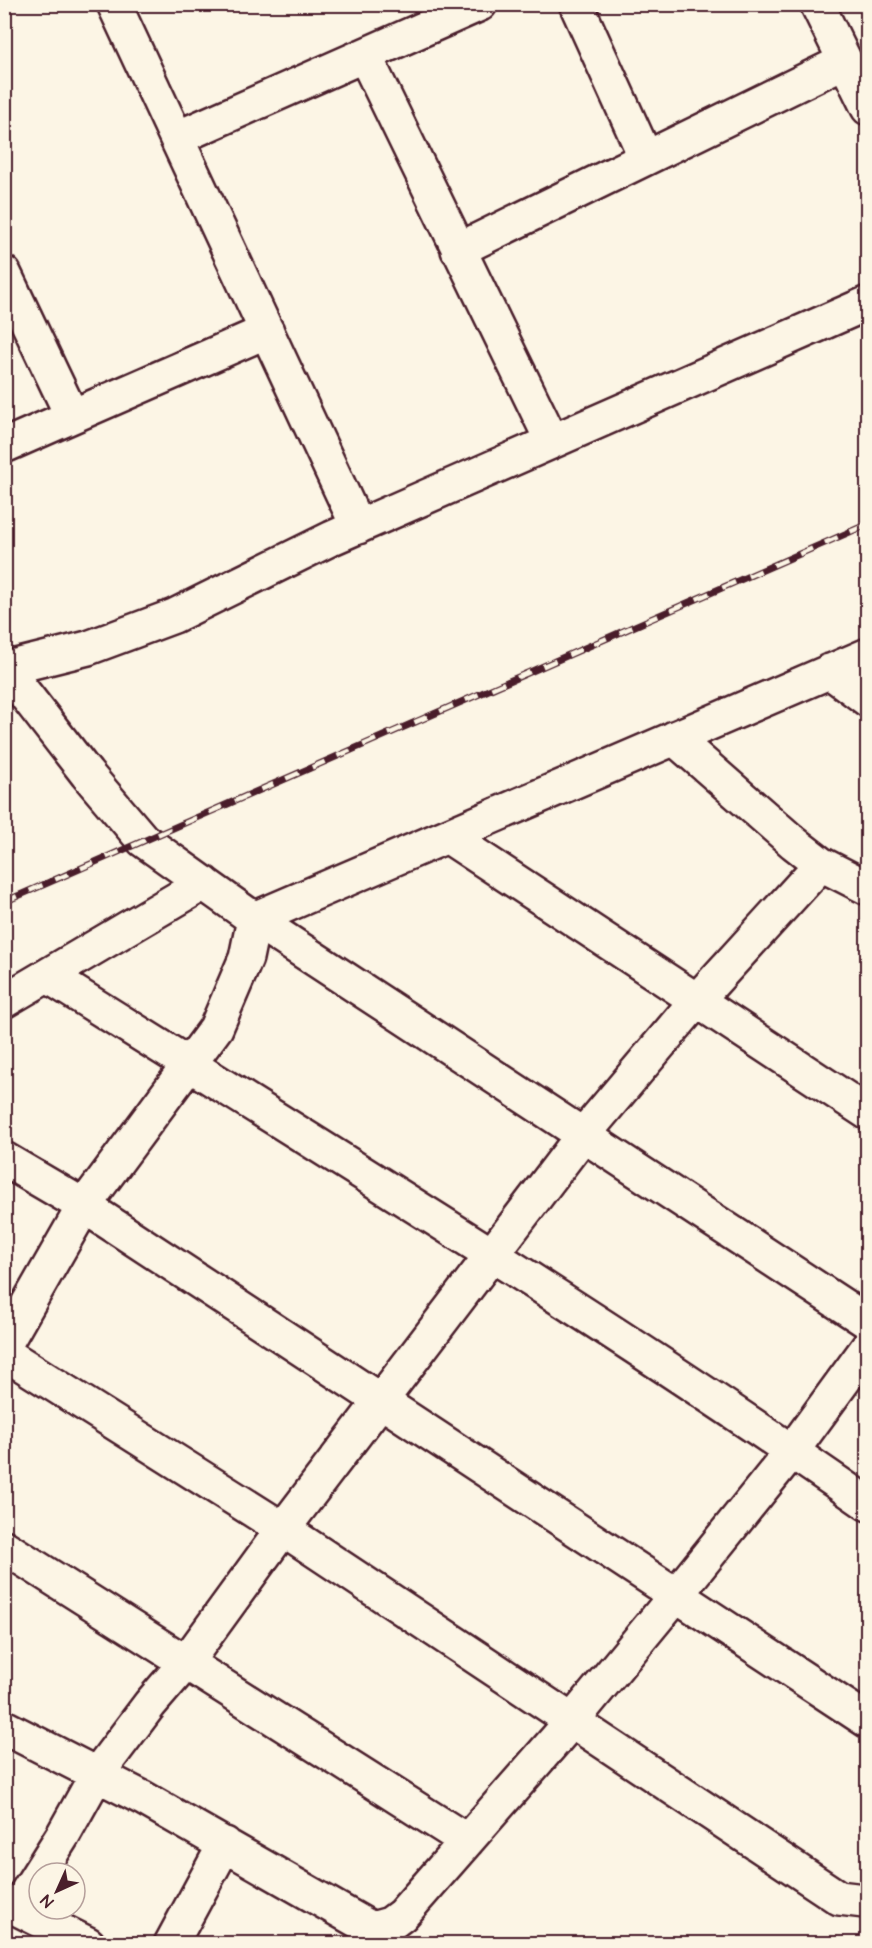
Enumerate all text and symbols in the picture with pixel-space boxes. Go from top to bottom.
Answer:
north arrow [27,1861,87,1921]
text: N [36,1890,58,1912]

